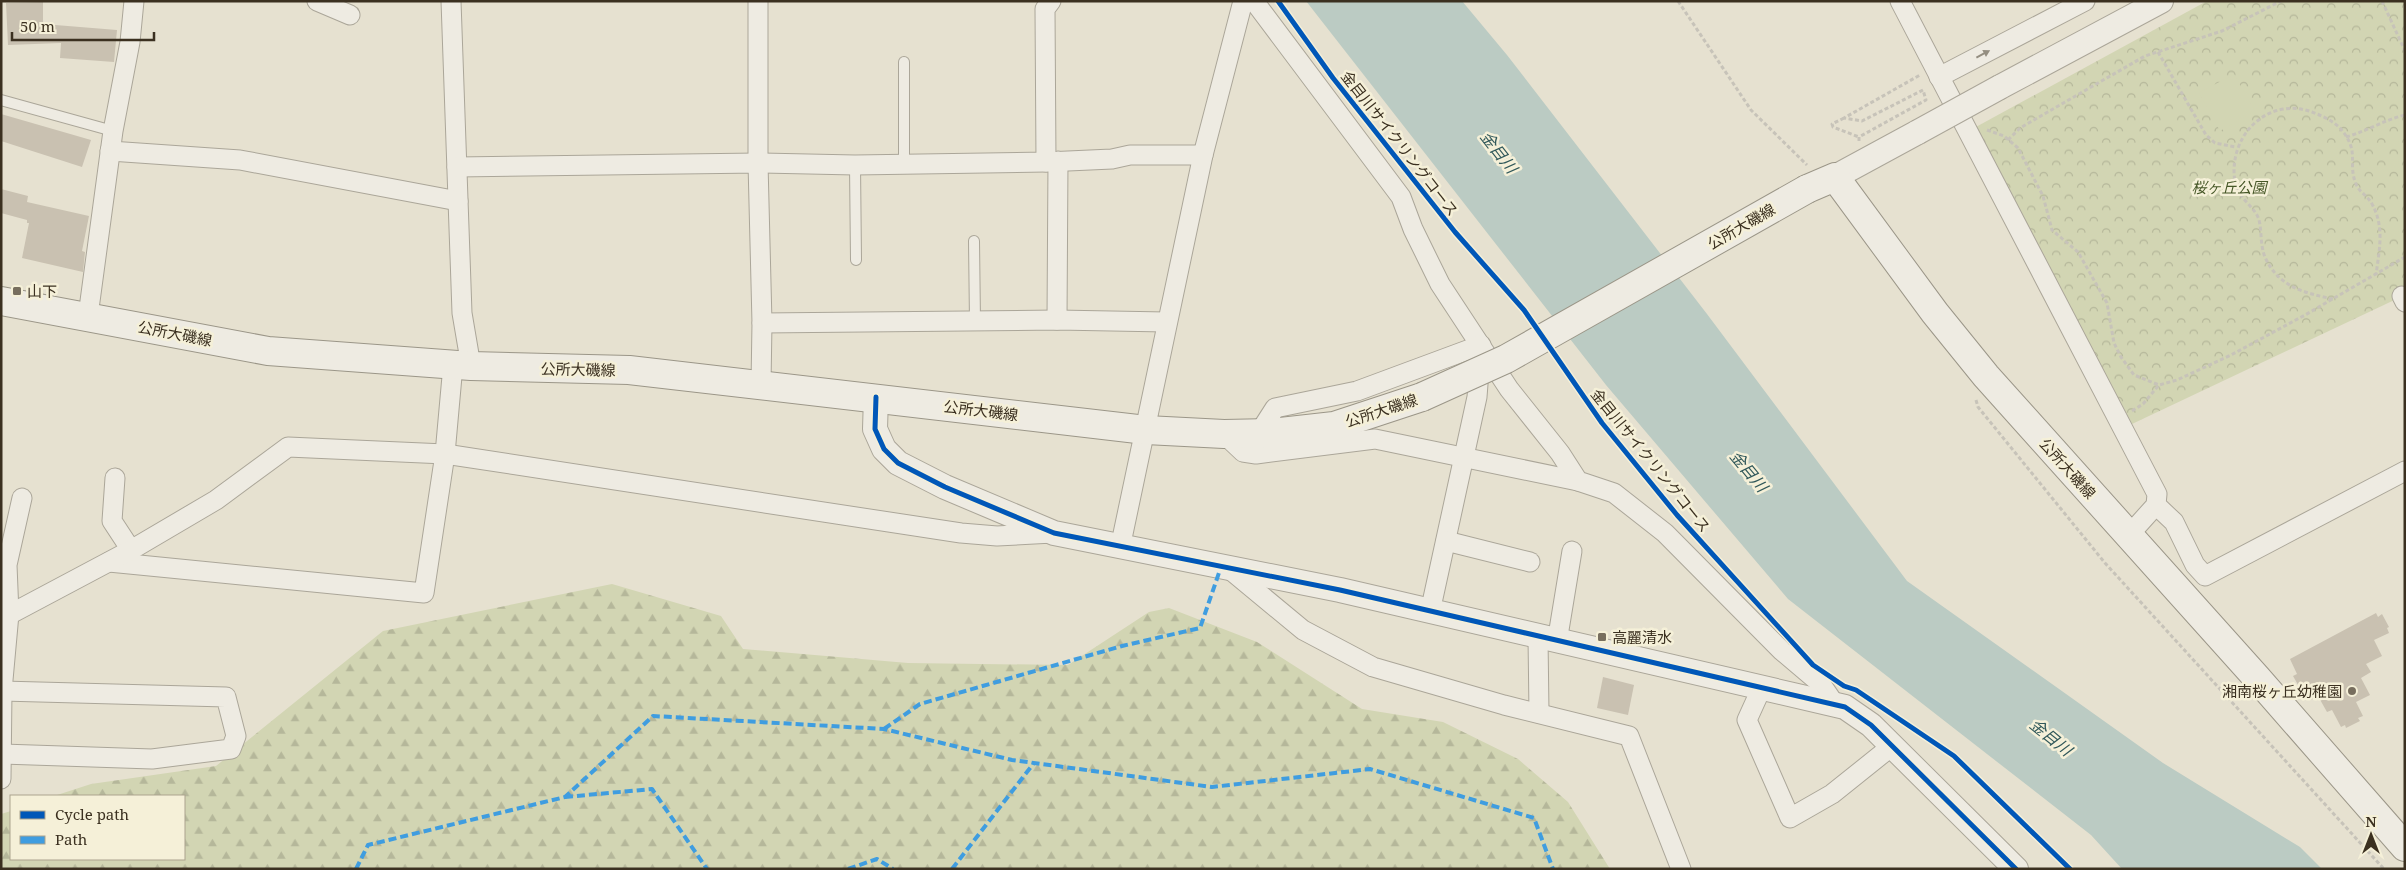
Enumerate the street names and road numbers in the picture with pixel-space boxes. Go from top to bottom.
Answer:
street label: 金目川サイクリングコース [1337,66,1463,220]
street label: 公所大磯線 [1704,199,1778,253]
street label: 公所大磯線 [136,316,214,350]
street label: 公所大磯線 [540,358,616,380]
street label: 金目川サイクリングコース [1587,384,1715,536]
street label: 公所大磯線 [1342,389,1420,431]
street label: 公所大磯線 [943,396,1019,424]
street label: 公所大磯線 [2035,433,2101,503]

